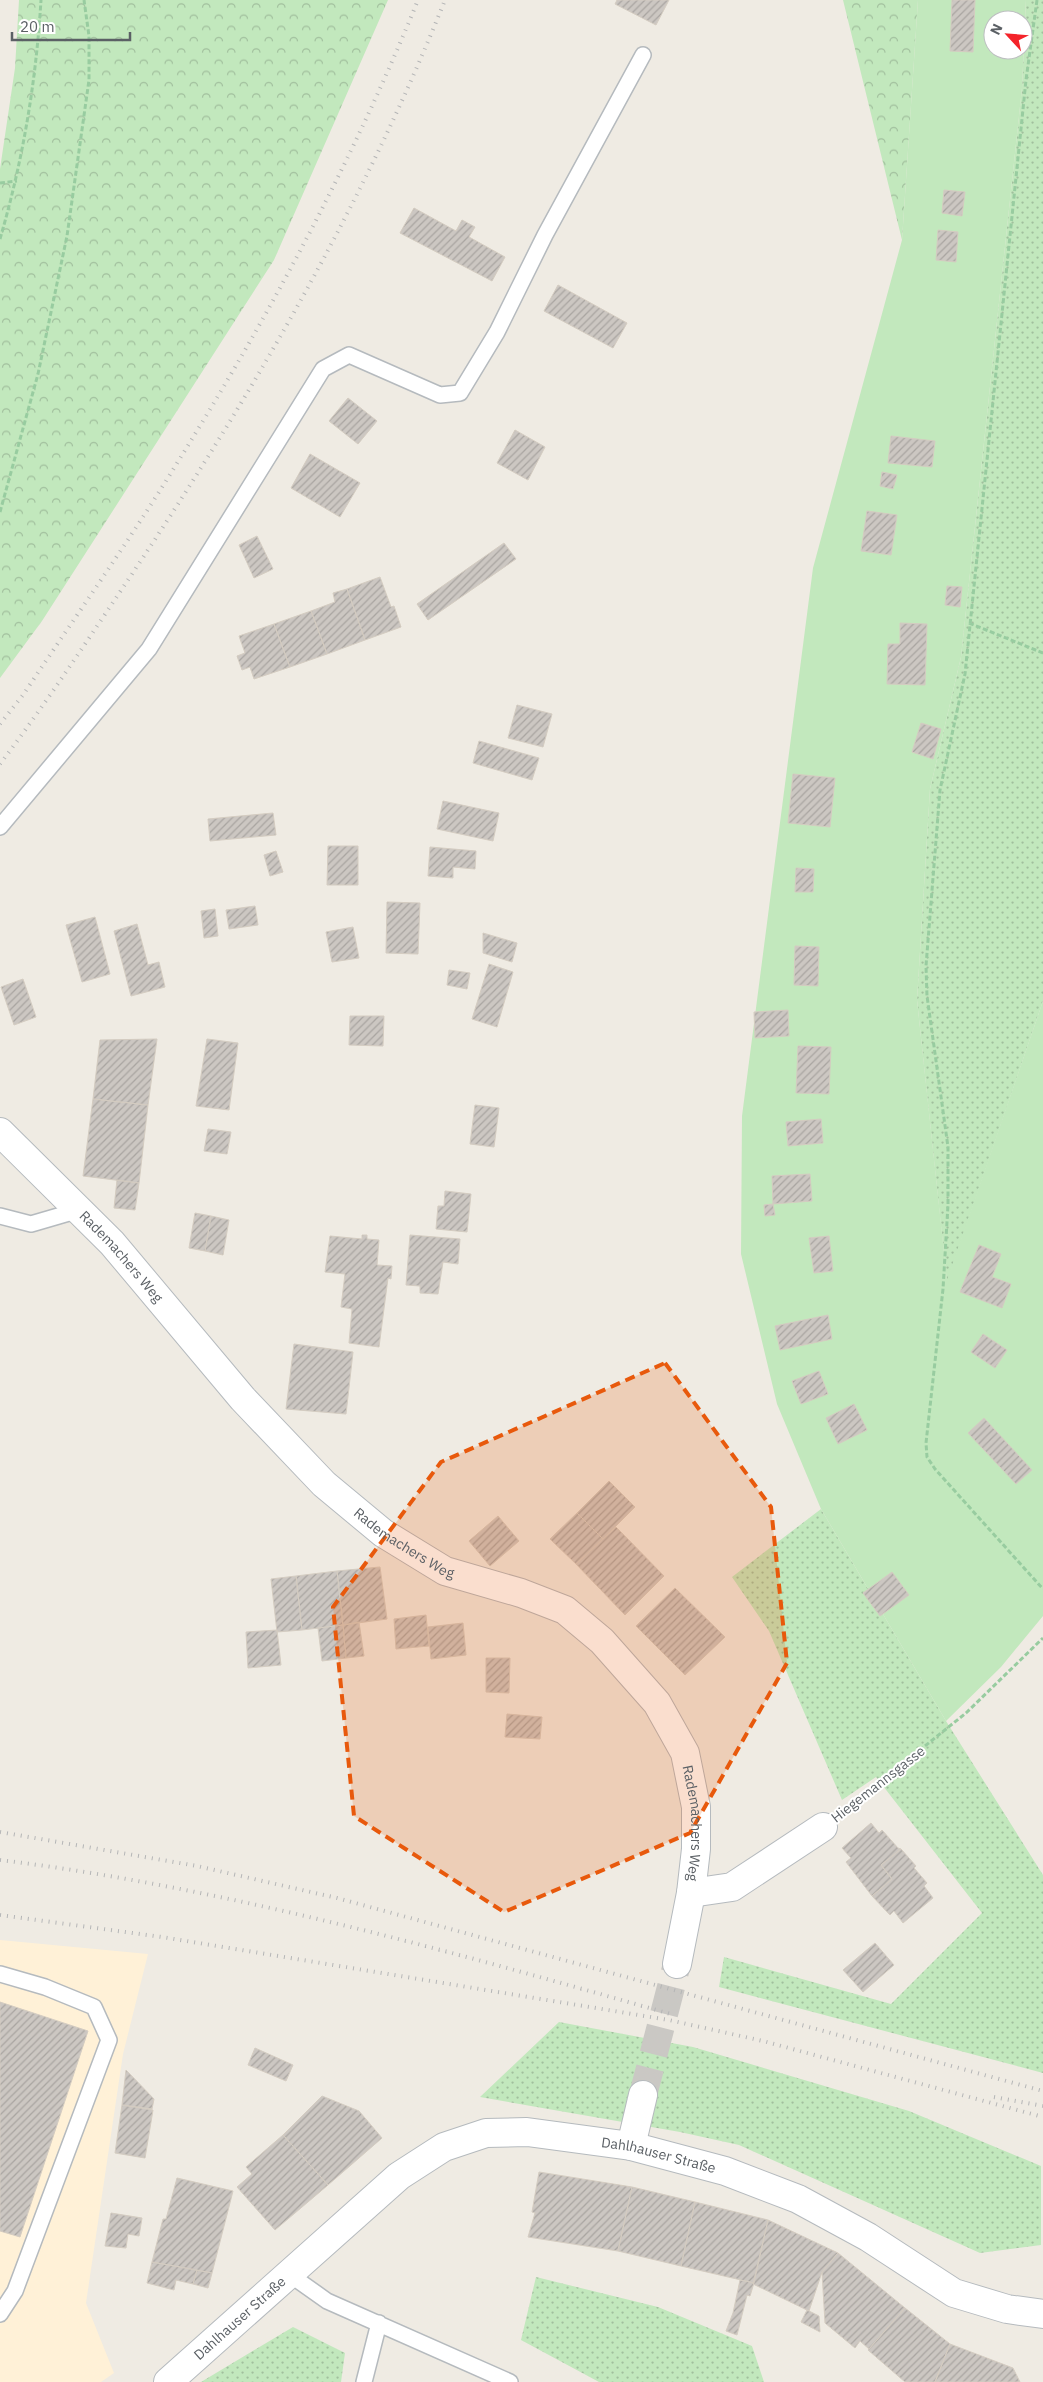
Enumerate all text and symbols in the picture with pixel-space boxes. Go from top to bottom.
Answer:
scale bar [12,10,130,42]
north arrow [983,10,1033,60]
text: 20 m [20,17,55,36]
text: N [986,21,1007,38]
street label: Rademachers Weg [76,1207,167,1307]
street label: Rademachers Weg [350,1504,457,1582]
street label: Hiegemannsgasse [827,1741,929,1826]
street label: Rademachers Weg [679,1763,705,1883]
street label: Dahlhauser Straße [600,2133,718,2177]
street label: Dahlhauser Straße [190,2272,290,2364]

